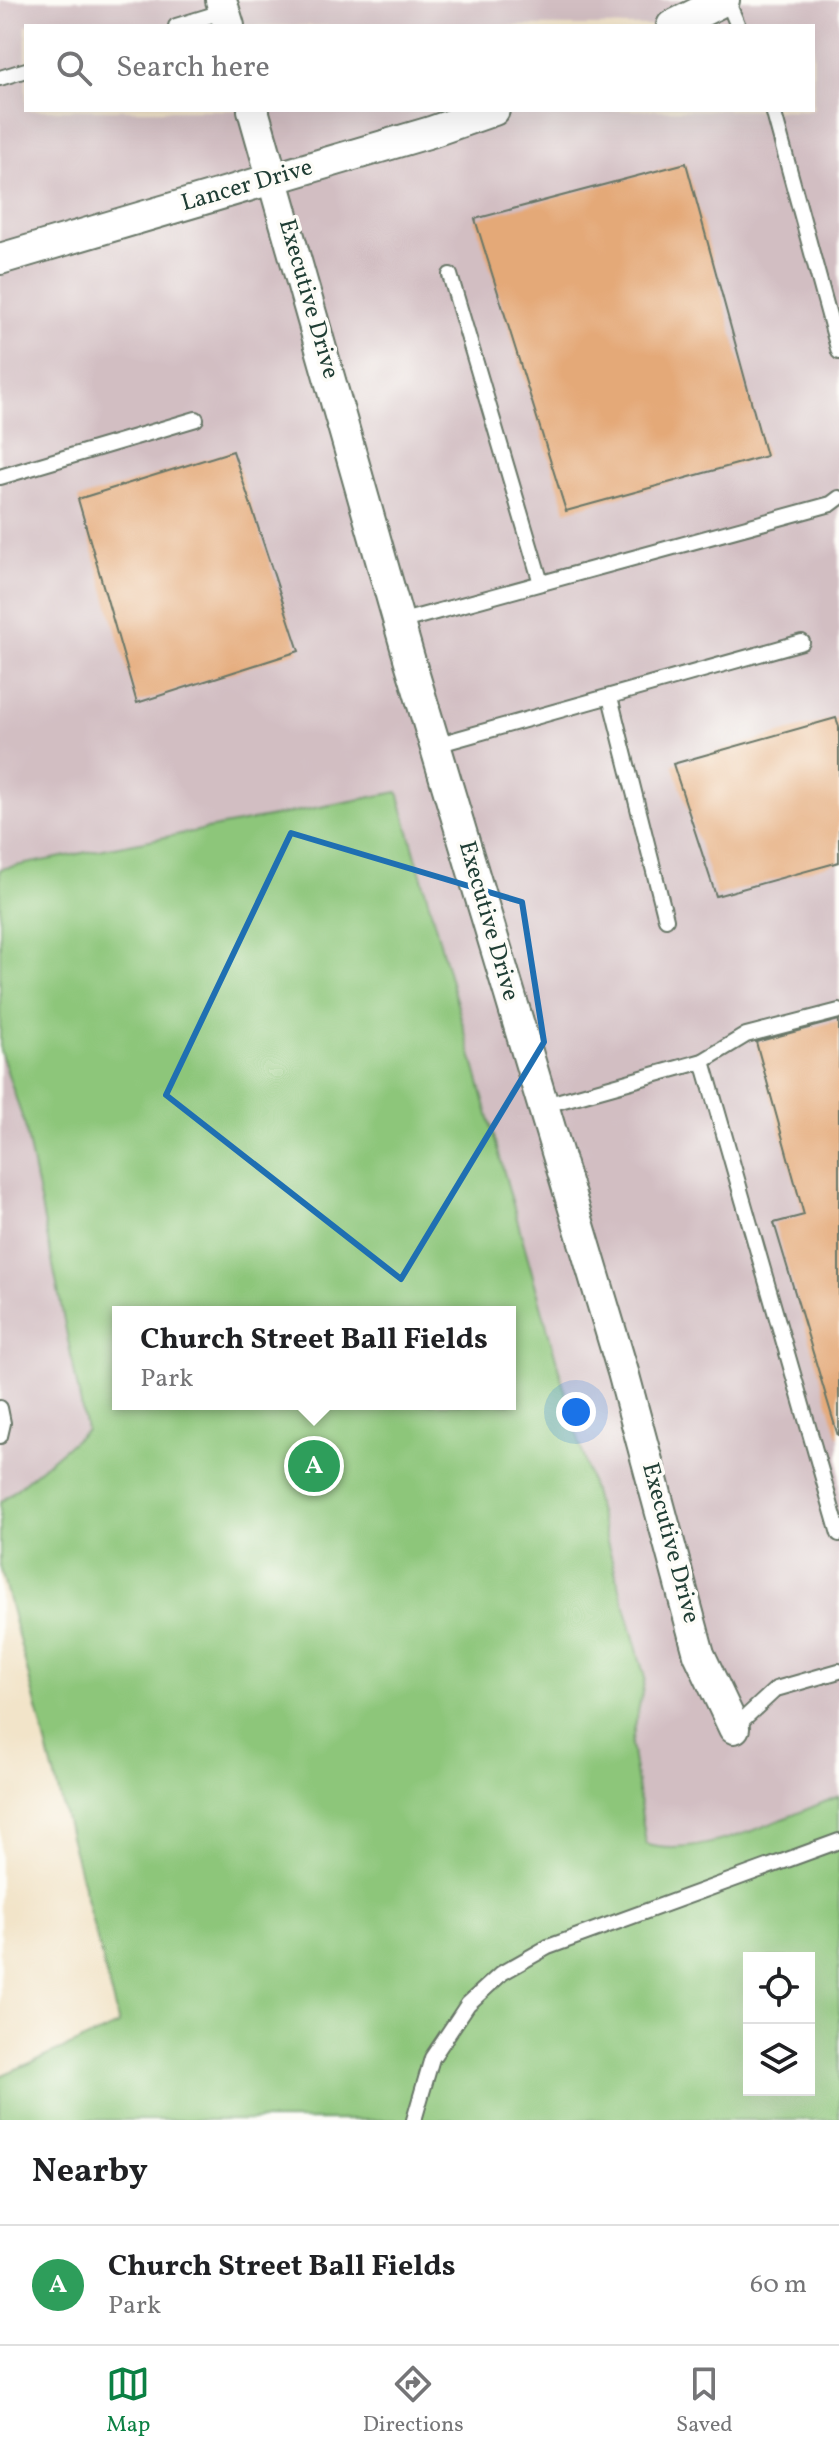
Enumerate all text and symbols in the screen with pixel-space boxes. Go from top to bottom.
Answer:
search box [24,24,815,112]
icon: search [52,46,96,90]
text: Search here [116,47,270,89]
street label: Lancer Drive [177,151,317,221]
street label: Executive Drive [269,215,347,383]
street label: Executive Drive [449,837,527,1005]
popup [112,1306,516,1410]
text: Church Street Ball Fields [140,1319,488,1361]
text: Park [140,1361,193,1397]
your location [556,1392,596,1432]
pin: A [288,1436,340,1496]
street label: Executive Drive [632,1459,708,1627]
map controls [743,1952,815,2096]
button: locate [743,1952,815,2024]
button: layers [743,2024,815,2096]
text: Nearby [32,2149,148,2196]
text: Church Street Ball Fields [108,2246,456,2288]
text: A [49,2267,67,2303]
text: 60 m [750,2267,807,2303]
text: Park [108,2288,161,2324]
tab: Map [106,2362,150,2441]
tab: Directions [363,2362,464,2441]
tab: Saved [676,2362,733,2441]

